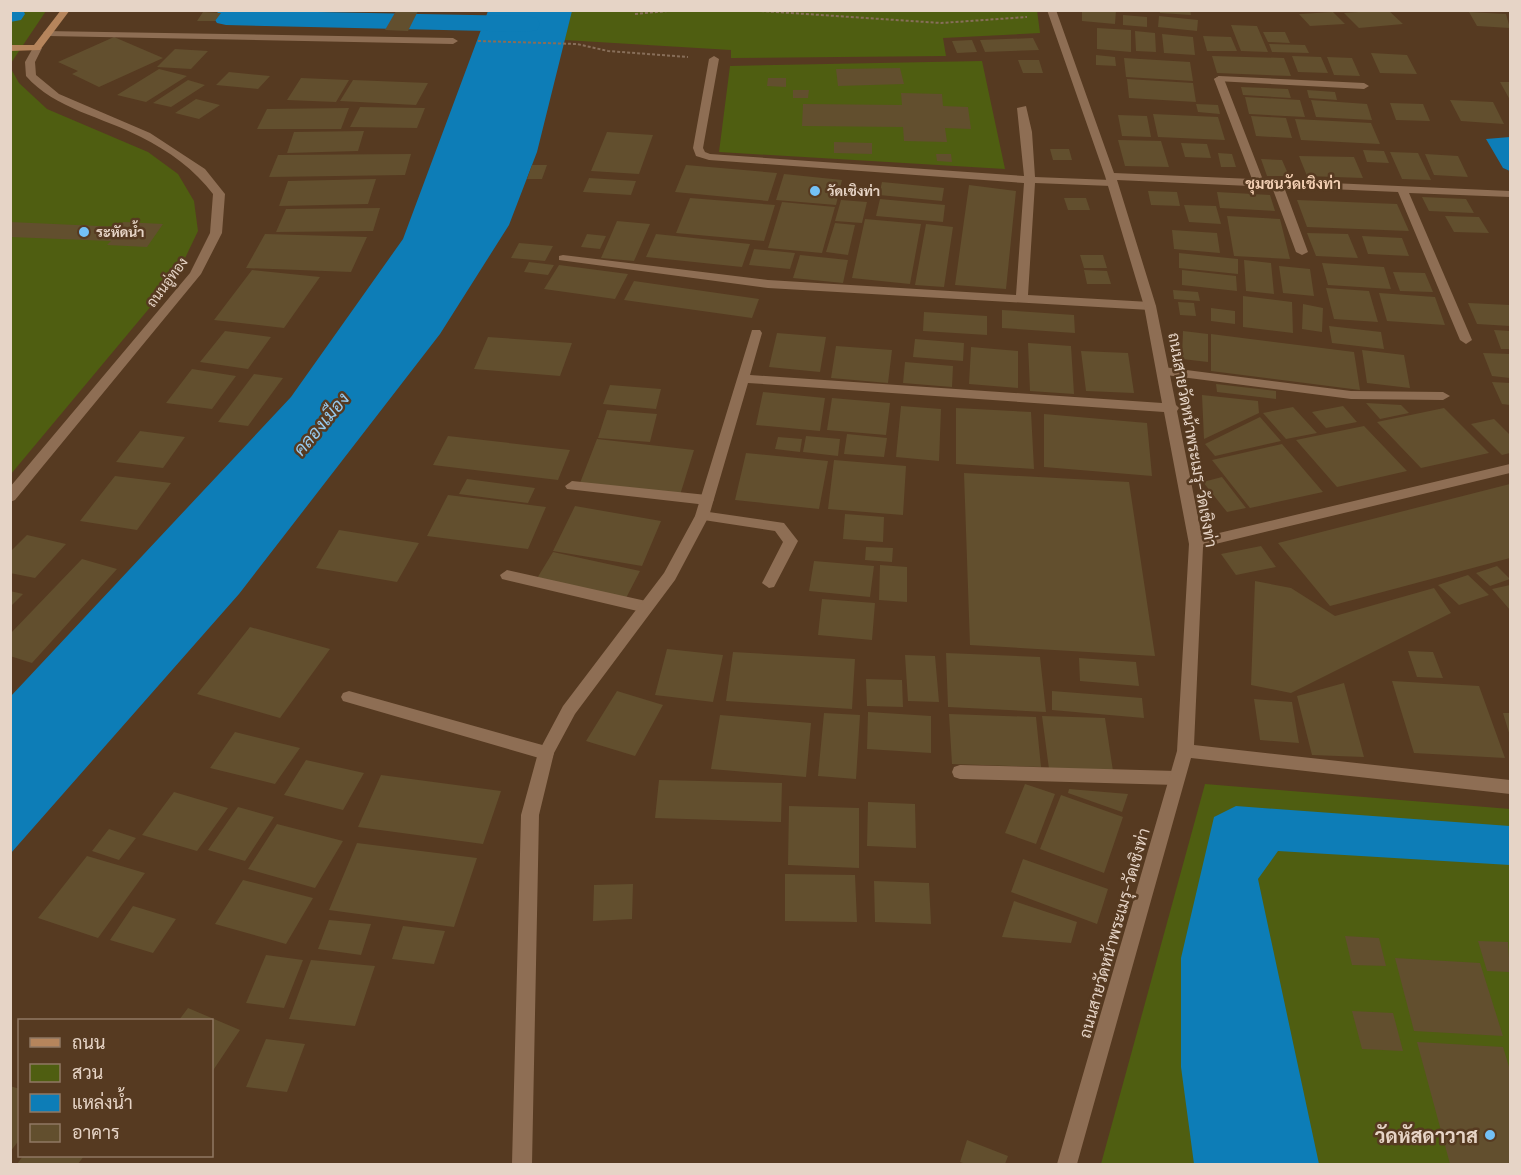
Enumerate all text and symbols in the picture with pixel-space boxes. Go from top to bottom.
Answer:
district label: ชุมชนวัดเชิงท่า [1245,174,1341,195]
place label: วัดเชิงท่า [827,182,880,200]
marker: วัดเชิงท่า [808,184,822,198]
place label: ระหัดน้ำ [96,220,145,241]
marker: ระหัดน้ำ [77,225,91,239]
street label: ถนนอู่ทอง [142,253,192,311]
street label: ถนนสายวัดหน้าพระเมรุ-วัดเชิงท่า [1162,331,1222,549]
water label: คลองเมือง [287,387,354,460]
street label: ถนนสายวัดหน้าพระเมรุ-วัดเชิงท่า [1074,826,1156,1041]
legend [18,1019,213,1157]
text: ถนน [72,1031,105,1054]
text: สวน [72,1061,103,1084]
text: แหล่งน้ำ [72,1087,133,1114]
text: อาคาร [72,1121,120,1144]
place label: วัดหัสดาวาส [1375,1123,1478,1148]
marker: วัดหัสดาวาส [1483,1128,1497,1142]

